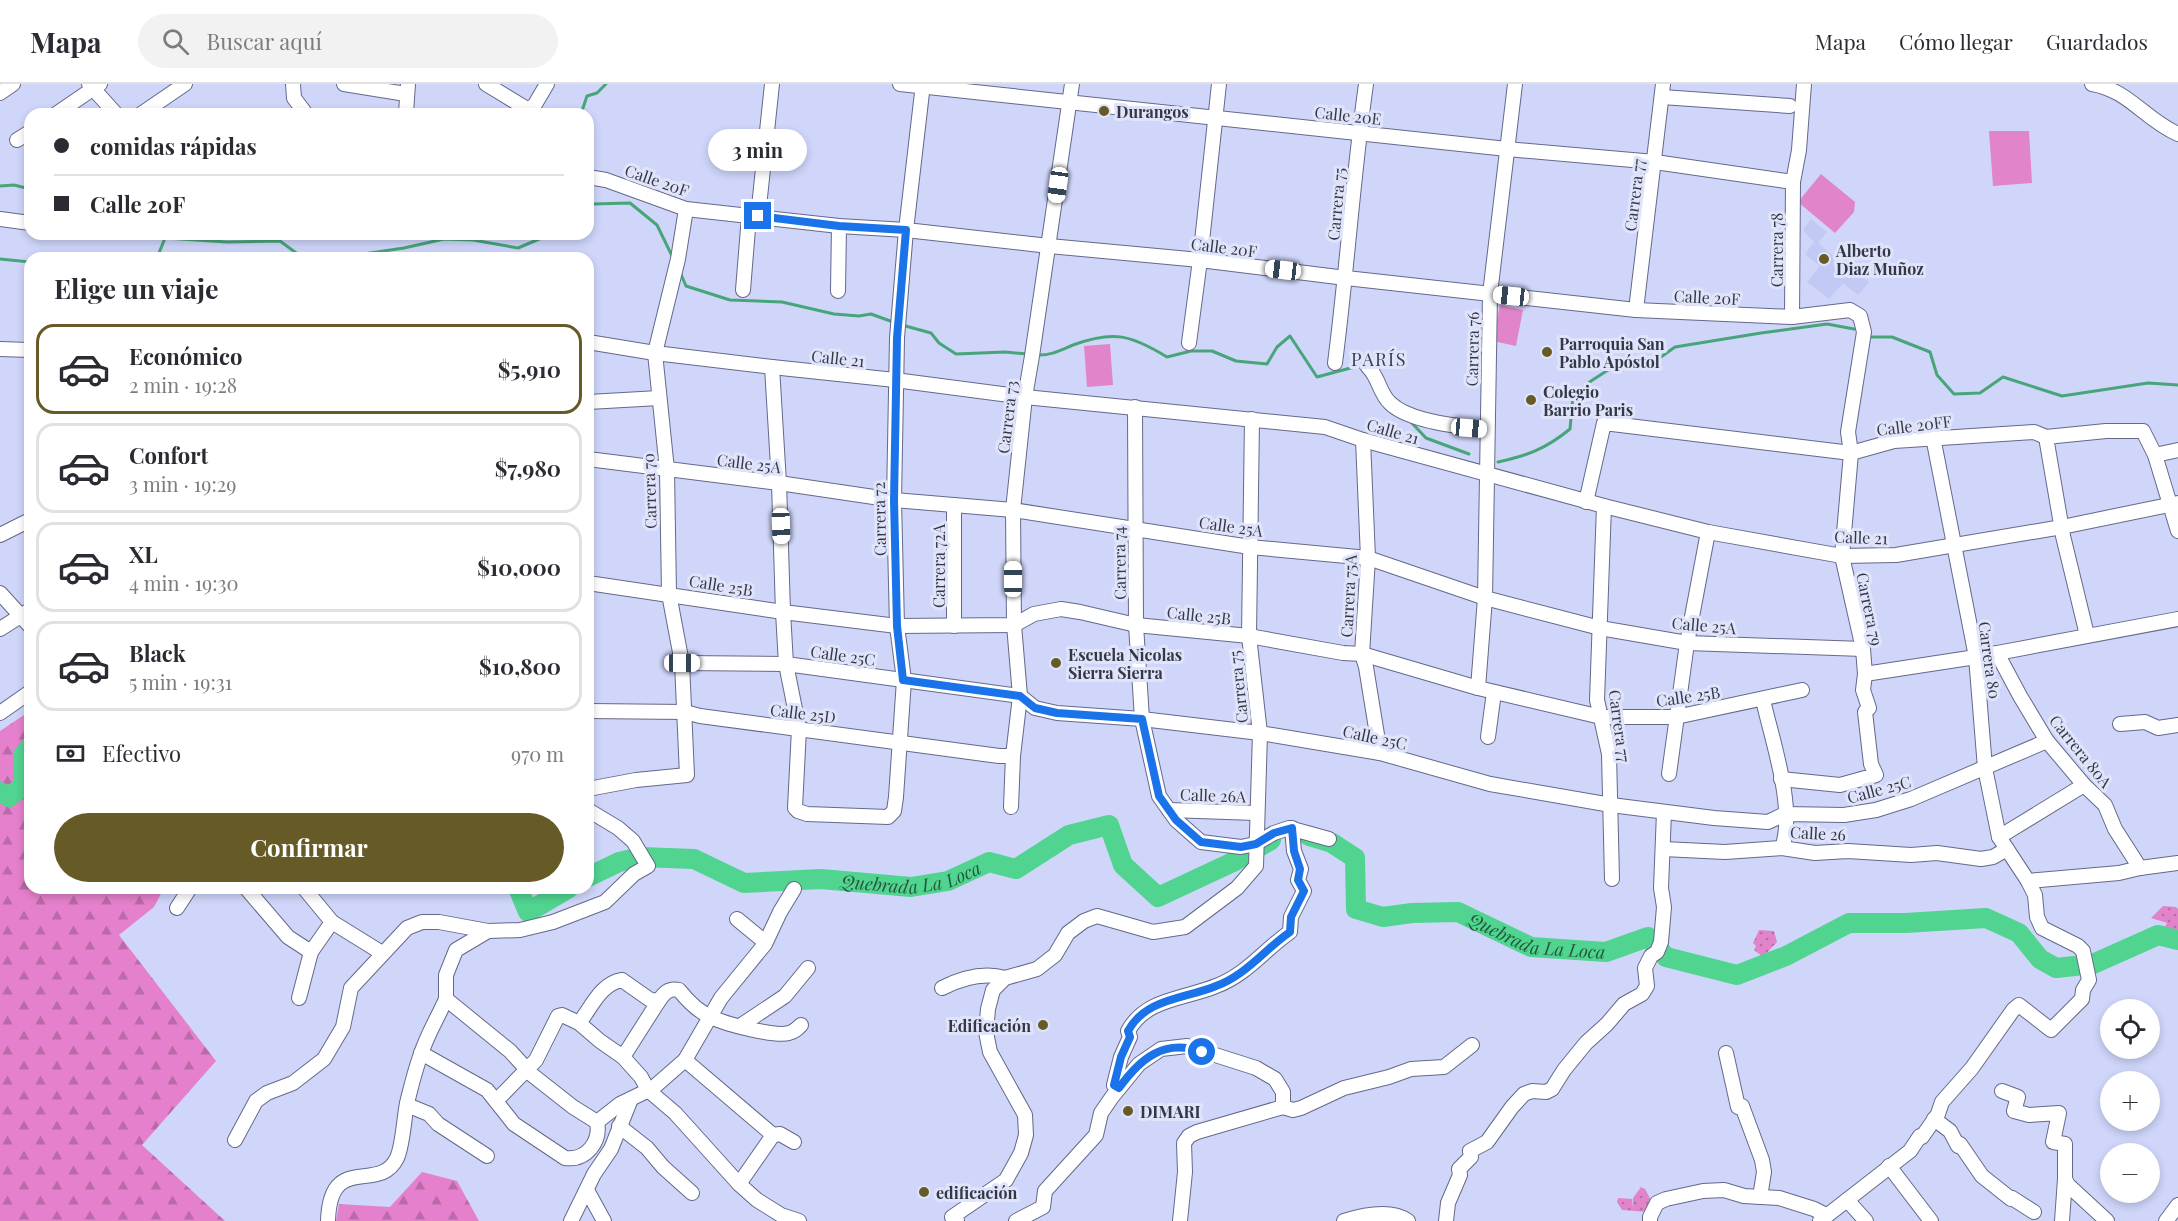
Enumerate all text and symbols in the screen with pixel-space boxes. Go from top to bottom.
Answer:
search box [138,14,558,68]
text: Mapa [30,23,102,60]
icon: search [159,25,192,58]
text: Buscar aquí [207,26,322,56]
text: Mapa [1815,27,1866,55]
text: Cómo llegar [1899,27,2013,55]
text: Guardados [2046,27,2148,55]
place label: Durangos [1116,101,1189,122]
street label: Calle 20E [1314,101,1382,129]
marker: Durangos [1097,104,1111,118]
callout: 3 min [708,129,807,171]
text: comidas rápidas [90,131,257,161]
text: 3 min [732,136,783,163]
street label: Carrera 77 [1619,157,1649,232]
street label: Calle 20F [622,159,692,201]
car [1047,166,1069,204]
street label: Carrera 75 [1322,167,1350,241]
text: Calle 20F [90,189,185,219]
route end [744,202,771,229]
street label: Carrera 78 [1766,213,1787,287]
street label: Calle 20F [1190,233,1258,261]
place label: Alberto Diaz Muñoz [1835,240,1924,279]
marker: Alberto Diaz Muñoz [1817,252,1831,266]
car [1264,259,1302,281]
text: Elige un viaje [54,270,219,306]
car [1492,285,1530,307]
street label: Calle 20F [1673,285,1741,309]
street label: Carrera 76 [1461,312,1483,386]
place label: Parroquia San Pablo Apóstol [1559,333,1665,372]
text: Económico [129,341,242,371]
icon: car [57,342,111,396]
street label: Calle 21 [810,345,866,371]
marker: Parroquia San Pablo Apóstol [1540,345,1554,359]
district label: PARÍS [1351,347,1407,371]
text: $5,910 [498,354,561,384]
text: 2 min · 19:28 [129,371,237,398]
street label: Carrera 73 [992,379,1022,455]
place label: Colegio Barrio Paris [1543,381,1633,420]
marker: Colegio Barrio Paris [1524,393,1538,407]
street label: Calle 20FF [1875,410,1953,440]
street label: Calle 21 [1364,414,1422,449]
car [1450,417,1488,439]
text: Confort [129,440,208,470]
icon: car [57,441,111,495]
street label: Calle 25A [716,449,783,477]
text: $7,980 [495,453,561,483]
street label: Carrera 70 [637,453,661,529]
text: 3 min · 19:29 [129,470,236,497]
street label: Carrera 72 [868,482,890,556]
car [771,508,791,544]
street label: Calle 25A [1198,511,1265,541]
street label: Carrera 72A [928,523,949,608]
street label: Carrera 74 [1108,526,1130,600]
street label: Calle 21 [1834,526,1888,548]
text: XL [129,539,158,569]
icon: car [57,540,111,594]
text: $10,000 [477,552,561,582]
street label: Carrera 75A [1335,553,1361,638]
car [1004,561,1022,597]
text: 4 min · 19:30 [129,569,239,596]
street label: Calle 25B [688,570,754,600]
street label: Carrera 79 [1852,570,1888,648]
street label: Calle 25B [1166,601,1232,629]
street label: Calle 25A [1671,612,1738,638]
street label: Carrera 80 [1974,620,2006,700]
text: Black [129,638,186,668]
icon: car [57,639,111,693]
street label: Calle 25C [809,640,877,670]
place label: Escuela Nicolas Sierra Sierra [1068,644,1182,683]
street label: Carrera 75 [1224,650,1252,724]
text: $10,800 [479,651,561,681]
car [664,654,700,672]
marker: Escuela Nicolas Sierra Sierra [1049,656,1063,670]
text: 5 min · 19:31 [129,668,232,695]
street label: Calle 25B [1655,681,1721,711]
street label: Carrera 77 [1605,688,1636,764]
street label: Calle 25D [769,699,837,727]
street label: Carrera 80A [2045,710,2117,792]
street label: Calle 25C [1341,720,1409,754]
icon: cash [54,737,87,770]
text: Efectivo [102,738,181,768]
text: 970 m [511,740,564,767]
street label: Calle 25C [1845,770,1913,808]
street label: Calle 26A [1180,783,1247,807]
button: Confirmar [54,813,564,882]
street label: Calle 26 [1789,821,1847,845]
water label: Quebrada La Loca [839,855,985,899]
water label: Quebrada La Loca [1463,906,1606,964]
map controls [2100,999,2160,1203]
button: locate [2100,999,2160,1059]
place label: Edificación [948,1015,1031,1036]
marker: Edificación [1036,1018,1050,1032]
route start [1188,1038,1215,1065]
button: + [2100,1071,2160,1131]
place label: DIMARI [1140,1101,1201,1122]
marker: DIMARI [1121,1104,1135,1118]
button: − [2100,1143,2160,1203]
place label: edificación [936,1182,1017,1203]
marker: edificación [917,1185,931,1199]

